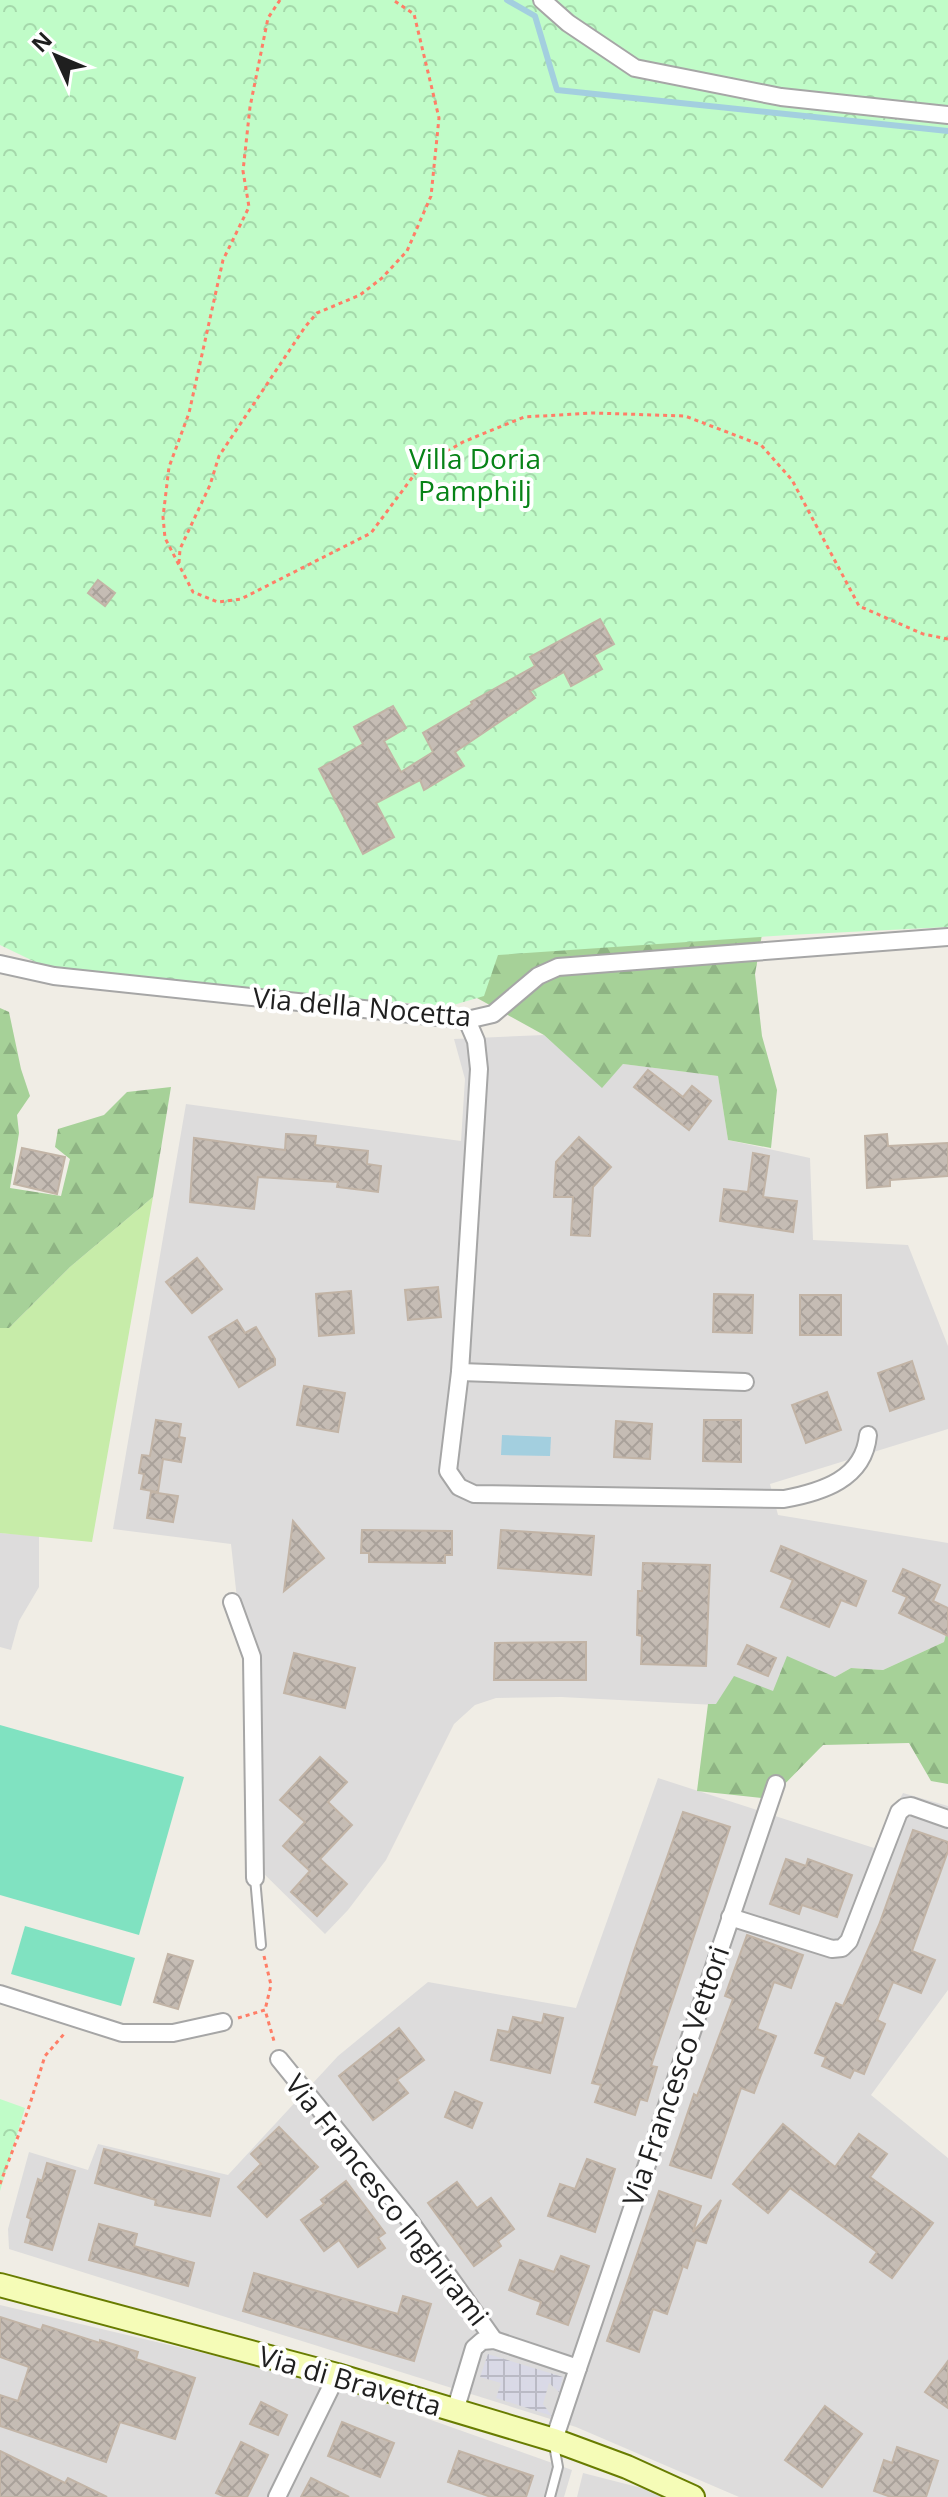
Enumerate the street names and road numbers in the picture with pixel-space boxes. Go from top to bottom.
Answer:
street label: Via della Nocetta [251,978,473,1034]
street label: Via Francesco Vettori [613,1940,737,2211]
street label: Via Francesco Inghirami [277,2066,498,2333]
street label: Via di Bravetta [254,2336,446,2424]

